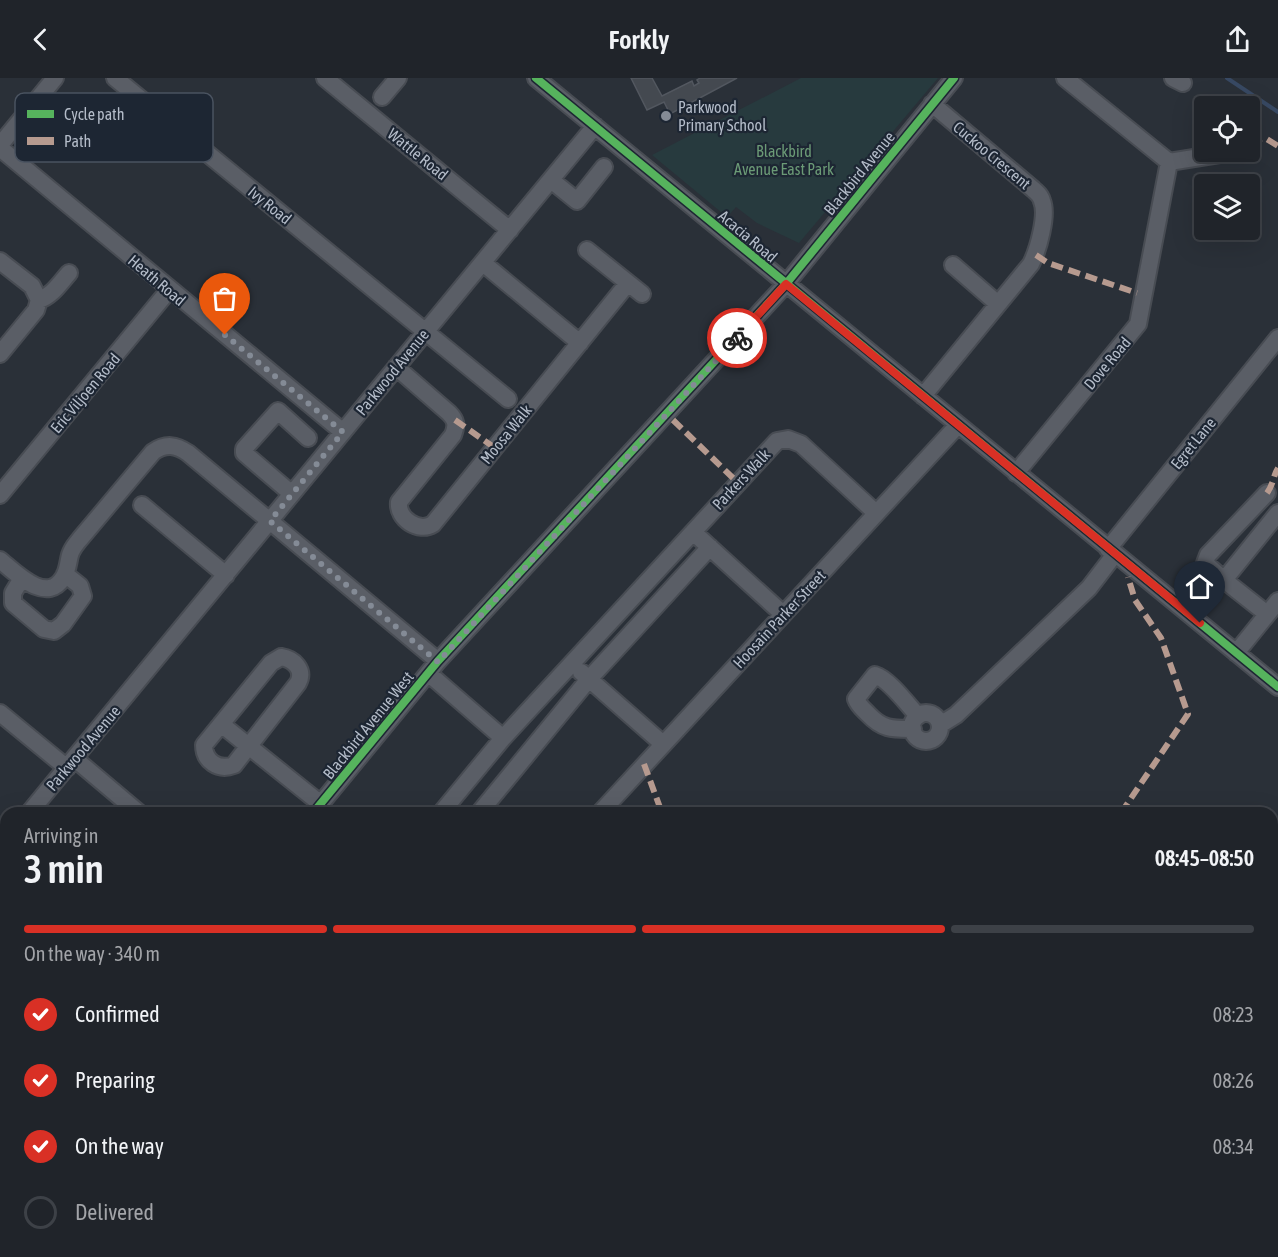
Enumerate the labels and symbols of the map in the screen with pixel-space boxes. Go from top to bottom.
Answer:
legend [15,93,213,162]
place label: Parkwood Primary School [678,98,767,135]
text: Cycle path [64,105,124,124]
marker: Parkwood Primary School [659,109,673,123]
street label: Cuckoo Crescent [950,118,1035,193]
street label: Wattle Road [384,124,452,184]
street label: Blackbird Avenue [820,128,898,218]
text: Path [64,132,91,150]
park label: Blackbird Avenue East Park [734,142,834,178]
street label: Ivy Road [244,182,295,229]
street label: Acacia Road [715,206,781,266]
street label: Heath Road [125,251,189,309]
pin [199,273,250,335]
courier [707,308,767,368]
street label: Parkwood Avenue [352,325,432,419]
street label: Dove Road [1080,333,1134,393]
street label: Eric Viljoen Road [47,350,124,437]
street label: Moosa Walk [477,401,535,467]
street label: Egret Lane [1167,414,1220,473]
street label: Parkers Walk [708,445,774,513]
pin [1174,561,1225,623]
street label: Hoosain Parker Street [729,566,829,671]
street label: Blackbird Avenue West [319,667,417,782]
street label: Parkwood Avenue [42,702,124,794]

